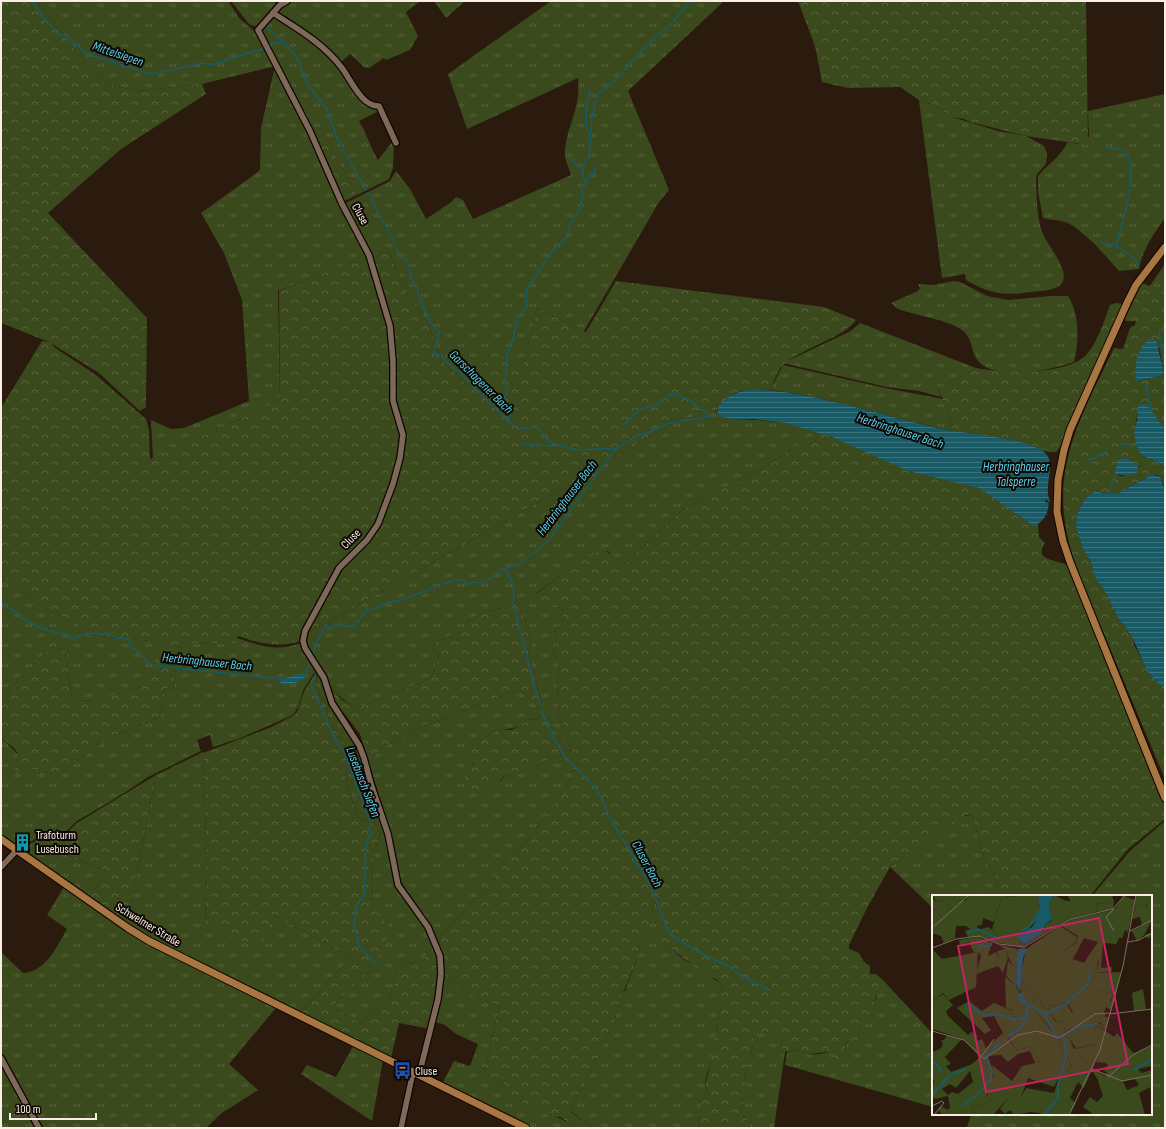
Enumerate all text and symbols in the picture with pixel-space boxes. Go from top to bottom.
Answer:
water label: Mittelsiepen [90,38,146,70]
street label: Cluse [348,201,372,227]
water label: Garschagener Bach [446,347,517,418]
water label: Herbringhauser Bach [855,409,946,453]
water label: Herbringhauser Bach [534,457,601,539]
water label: Herbringhauser Talsperre [983,459,1051,490]
street label: Cluse [338,526,364,552]
water label: Herbringhauser Bach [161,649,253,675]
water label: Lusebusch Siefen [342,744,384,820]
place label: Trafoturm Lusebusch [36,828,79,857]
building icon: Trafoturm Lusebusch [13,832,33,852]
water label: Cluser Bach [628,838,666,891]
inset map [932,895,1152,1115]
street label: Schwelmer Straße [113,900,183,950]
bus stop icon: Cluse [392,1061,412,1081]
place label: Cluse [415,1064,437,1079]
scale bar [10,1095,96,1121]
text: 100 m [16,1102,41,1117]

